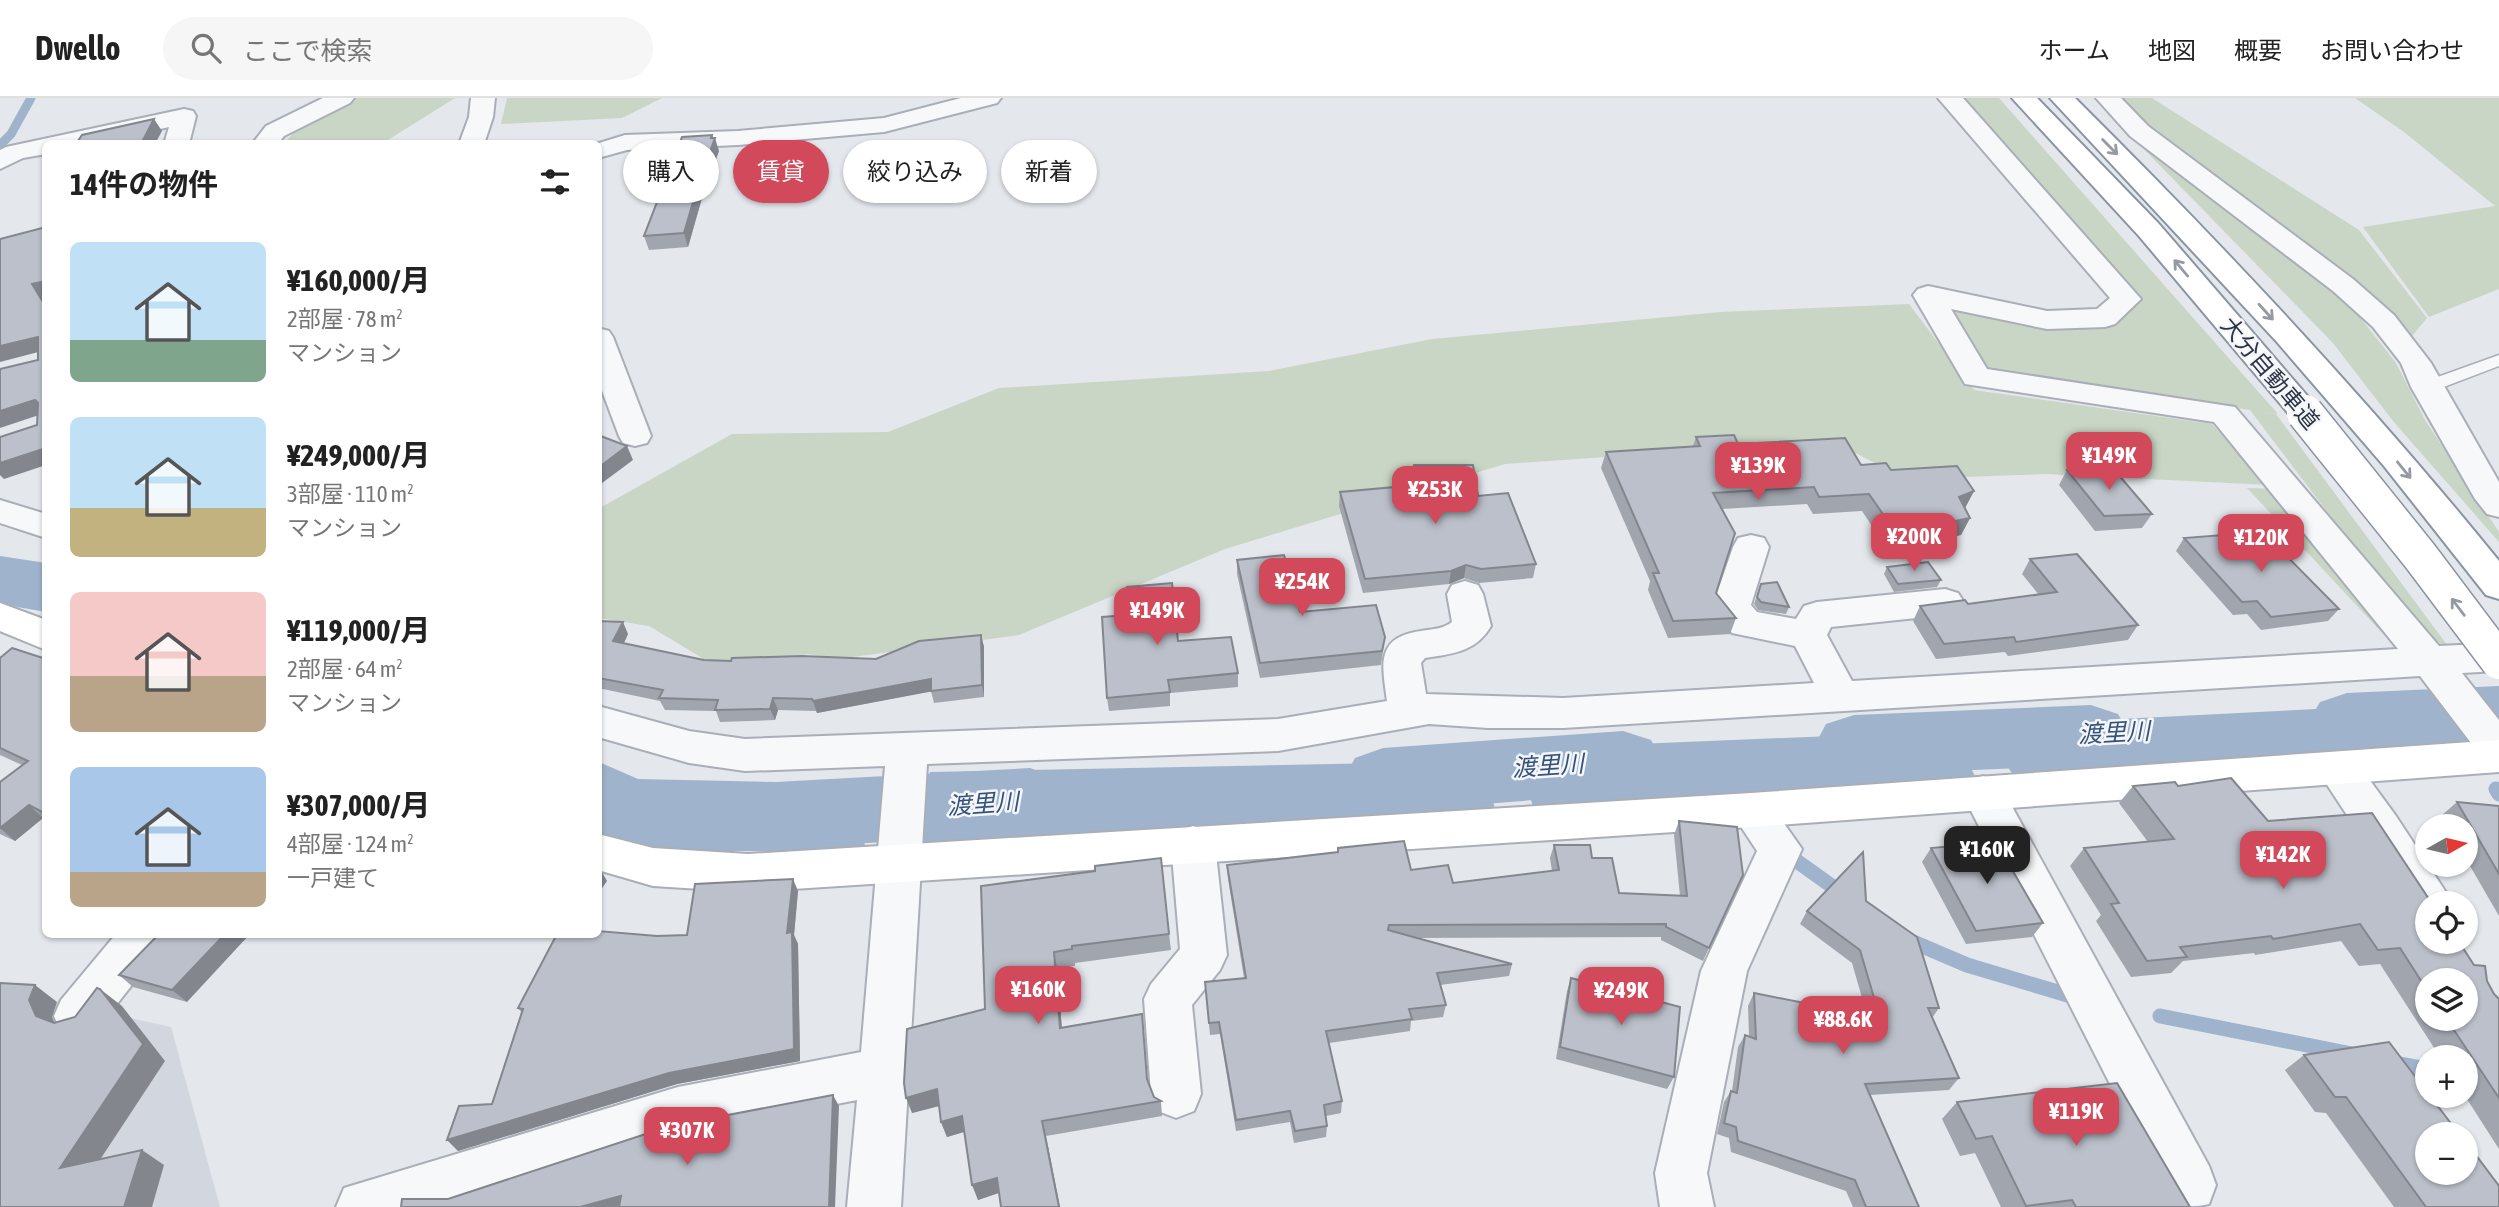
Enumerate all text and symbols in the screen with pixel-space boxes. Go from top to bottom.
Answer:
search box [163,17,653,80]
text: Dwello [35,29,121,67]
icon: search [187,29,225,67]
text: ここで検索 [243,36,373,66]
text: ホーム [2039,37,2110,64]
text: 地図 [2148,37,2196,64]
text: 概要 [2234,37,2282,64]
text: お問い合わせ [2320,37,2464,64]
one-way arrow [2102,138,2119,155]
chip: 購入 [623,140,719,203]
chip: 賃貸 [733,140,829,203]
chip: 絞り込み [843,140,987,203]
chip: 新着 [1001,140,1097,203]
icon: filters [536,163,574,201]
text: 14件の物件 [70,167,218,201]
one-way arrow [2173,259,2189,277]
text: ¥160,000/月 [287,263,430,297]
icon: home [126,270,210,354]
one-way arrow [2258,303,2275,320]
text: 2部屋 · 78 m² [287,306,403,332]
street label: 大分自動車道 [2216,312,2324,434]
text: マンション [287,340,402,366]
pin: ¥149K [2060,432,2158,492]
text: ¥249,000/月 [287,438,430,472]
pin: ¥139K [1709,442,1807,502]
text: ¥149K [2082,442,2136,468]
icon: home [126,445,210,529]
text: ¥139K [1731,452,1785,478]
one-way arrow [2397,460,2412,478]
pin: ¥253K [1386,466,1484,526]
text: ¥253K [1408,476,1462,502]
text: 3部屋 · 110 m² [287,481,414,507]
pin: ¥200K [1865,514,1963,573]
pin: ¥120K [2212,514,2310,574]
text: マンション [287,515,402,541]
text: ¥200K [1887,523,1941,549]
text: ¥120K [2234,524,2288,550]
pin: ¥254K [1253,559,1351,618]
text: ¥254K [1275,568,1329,594]
pin: ¥149K [1108,588,1206,647]
text: ¥149K [1130,597,1184,623]
one-way arrow [2451,597,2466,616]
text: ¥119,000/月 [287,613,430,647]
icon: home [126,620,210,704]
text: 2部屋 · 64 m² [287,656,403,682]
text: マンション [287,690,402,716]
water label: 渡里川 [2077,717,2154,748]
water label: 渡里川 [1511,749,1588,781]
water label: 渡里川 [946,787,1023,819]
text: ¥307,000/月 [287,788,430,822]
icon: home [126,795,210,879]
north arrow [2415,814,2478,877]
map controls [2415,814,2478,1185]
pin: ¥160K [1938,826,2036,886]
text: 4部屋 · 124 m² [287,831,414,857]
pin: ¥142K [2234,832,2332,891]
text: ¥160K [1960,836,2014,862]
text: ¥142K [2256,841,2310,867]
text: 一戸建て [287,865,379,891]
button: locate [2415,891,2478,954]
pin: ¥160K [989,967,1087,1026]
pin: ¥249K [1572,968,1670,1027]
button: layers [2415,968,2478,1031]
text: ¥160K [1011,976,1065,1002]
text: ¥249K [1594,977,1648,1003]
pin: ¥88.6K [1786,996,1900,1056]
text: ¥88.6K [1814,1006,1872,1032]
button: + [2415,1045,2478,1108]
pin: ¥119K [2027,1088,2125,1148]
text: ¥119K [2049,1098,2103,1124]
pin: ¥307K [638,1108,736,1167]
text: ¥307K [660,1117,714,1143]
button: − [2415,1122,2478,1185]

